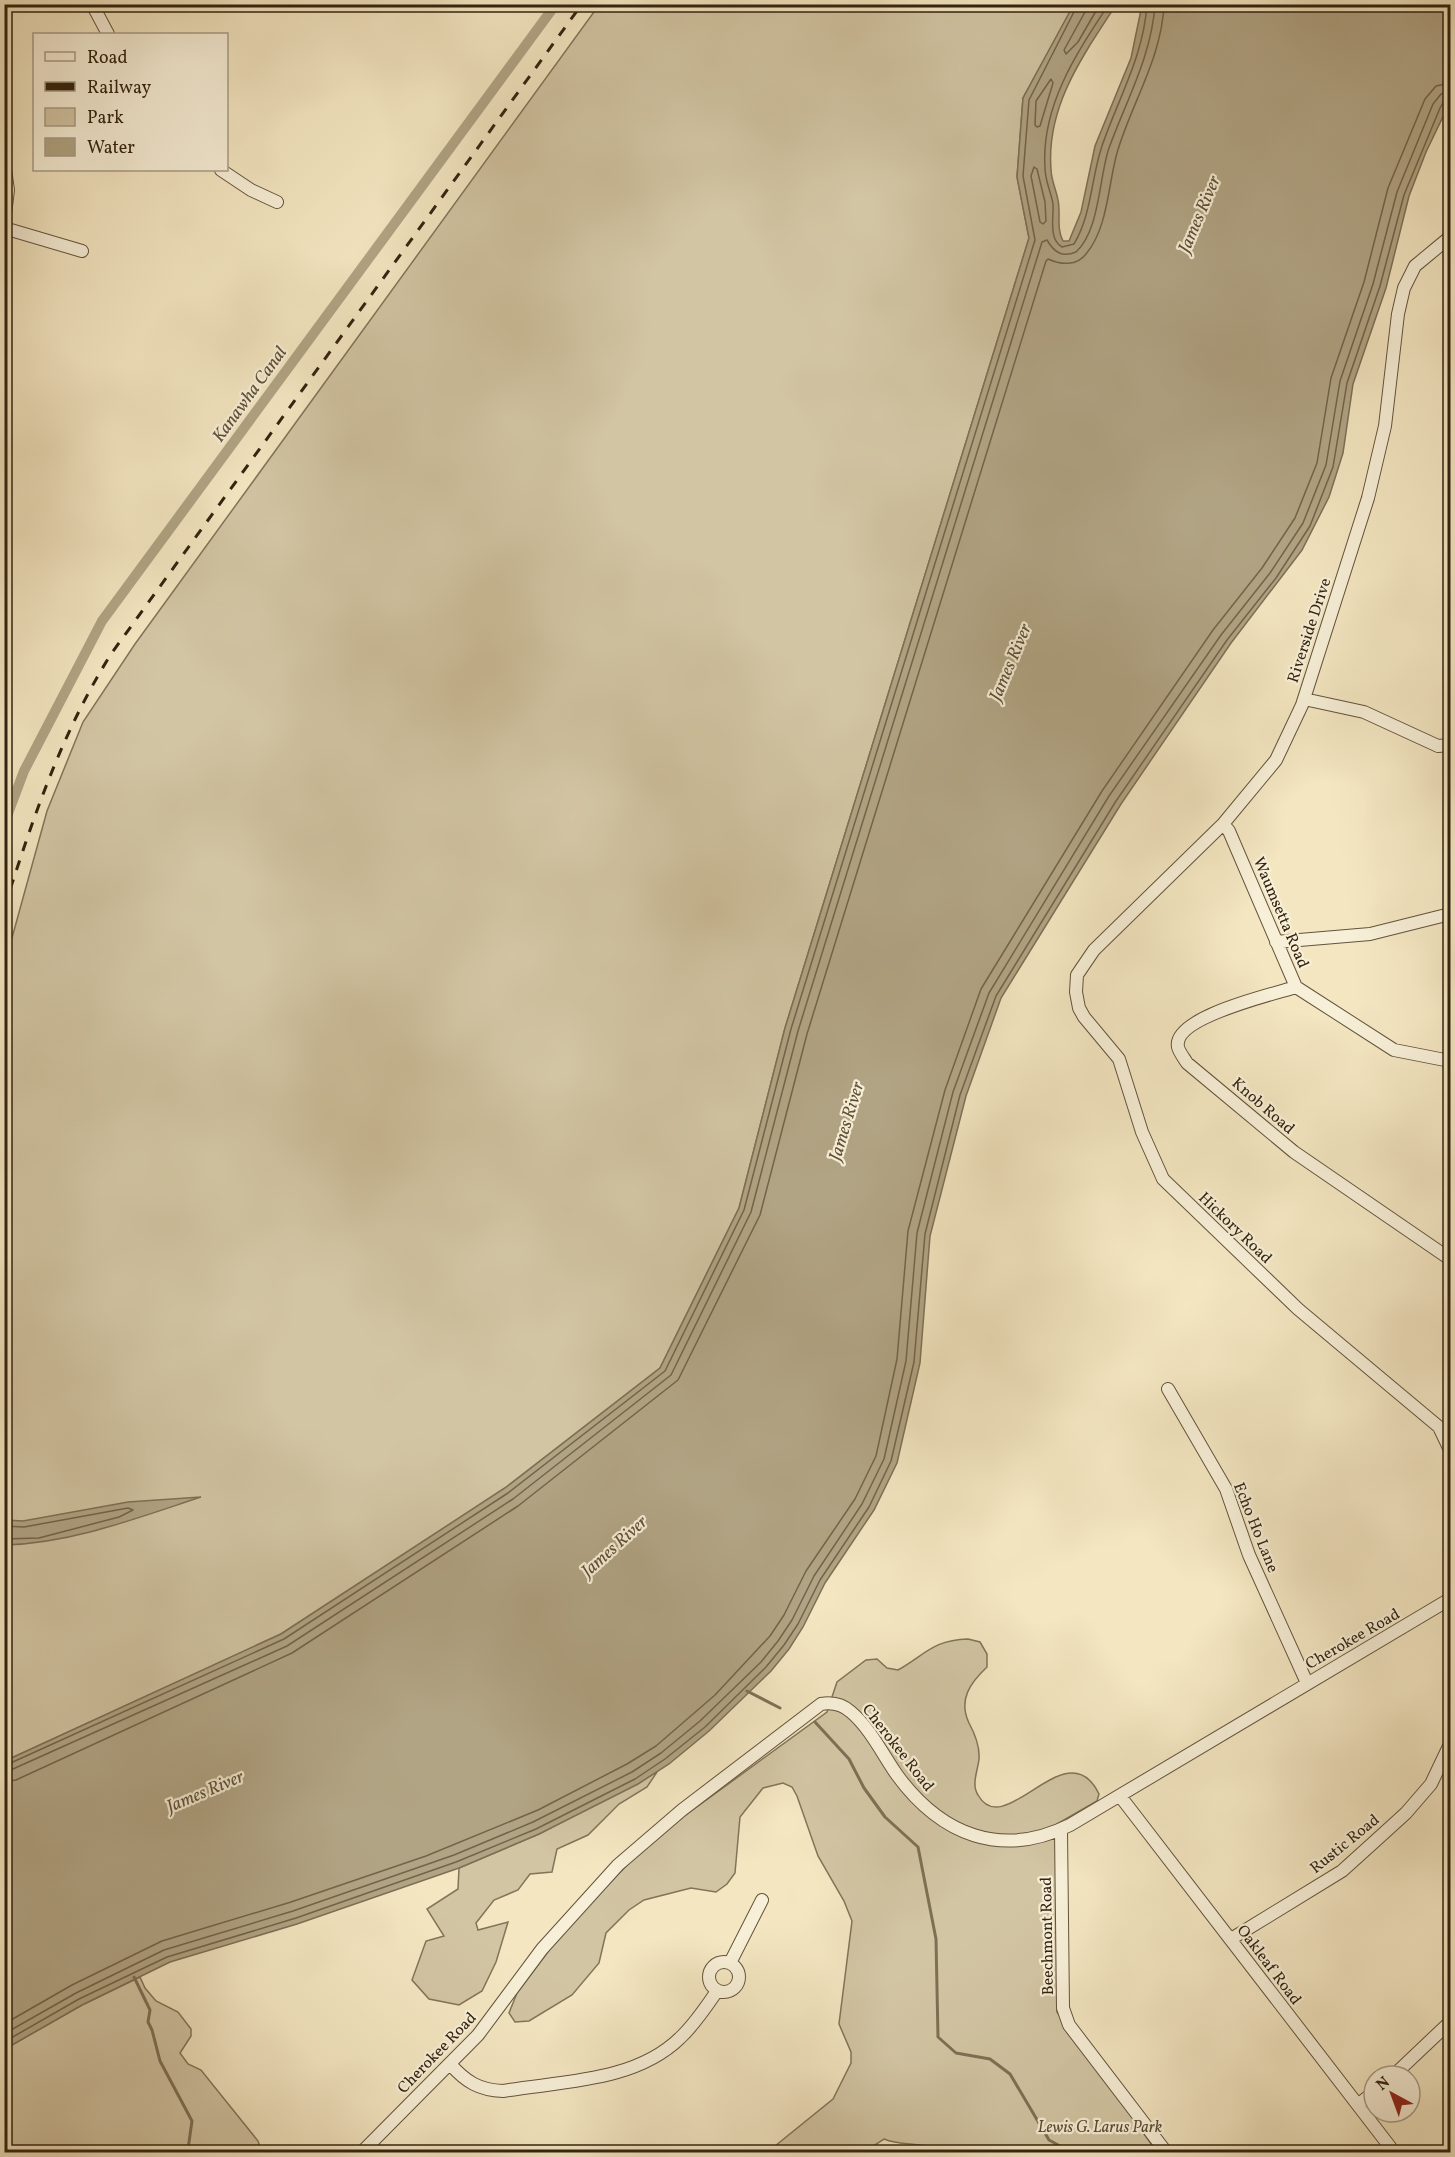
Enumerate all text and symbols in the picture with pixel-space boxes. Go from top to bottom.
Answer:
legend [33,33,228,171]
text: Road [87,46,128,71]
text: Railway [87,76,151,101]
text: Park [87,106,124,131]
text: Water [87,136,135,161]
water label: James River [1172,172,1228,259]
water label: Kanawha Canal [207,341,294,448]
street label: Riverside Drive [1283,575,1337,686]
water label: James River [983,620,1039,707]
street label: Waumsetta Road [1247,854,1314,972]
street label: Knob Road [1226,1073,1299,1140]
water label: James River [823,1079,871,1166]
street label: Hickory Road [1193,1188,1276,1269]
street label: Echo Ho Lane [1227,1479,1283,1576]
water label: James River [575,1510,654,1585]
street label: Cherokee Road [1302,1604,1404,1676]
street label: Cherokee Road [856,1700,939,1797]
water label: James River [161,1765,248,1821]
street label: Rustic Road [1306,1810,1385,1879]
street label: Beechmont Road [1036,1876,1060,1995]
street label: Oakleaf Road [1231,1921,1306,2010]
street label: Cherokee Road [393,2008,482,2099]
north arrow [1362,2064,1422,2124]
text: N [1372,2072,1395,2096]
park label: Lewis G. Larus Park [1038,2117,1163,2139]

